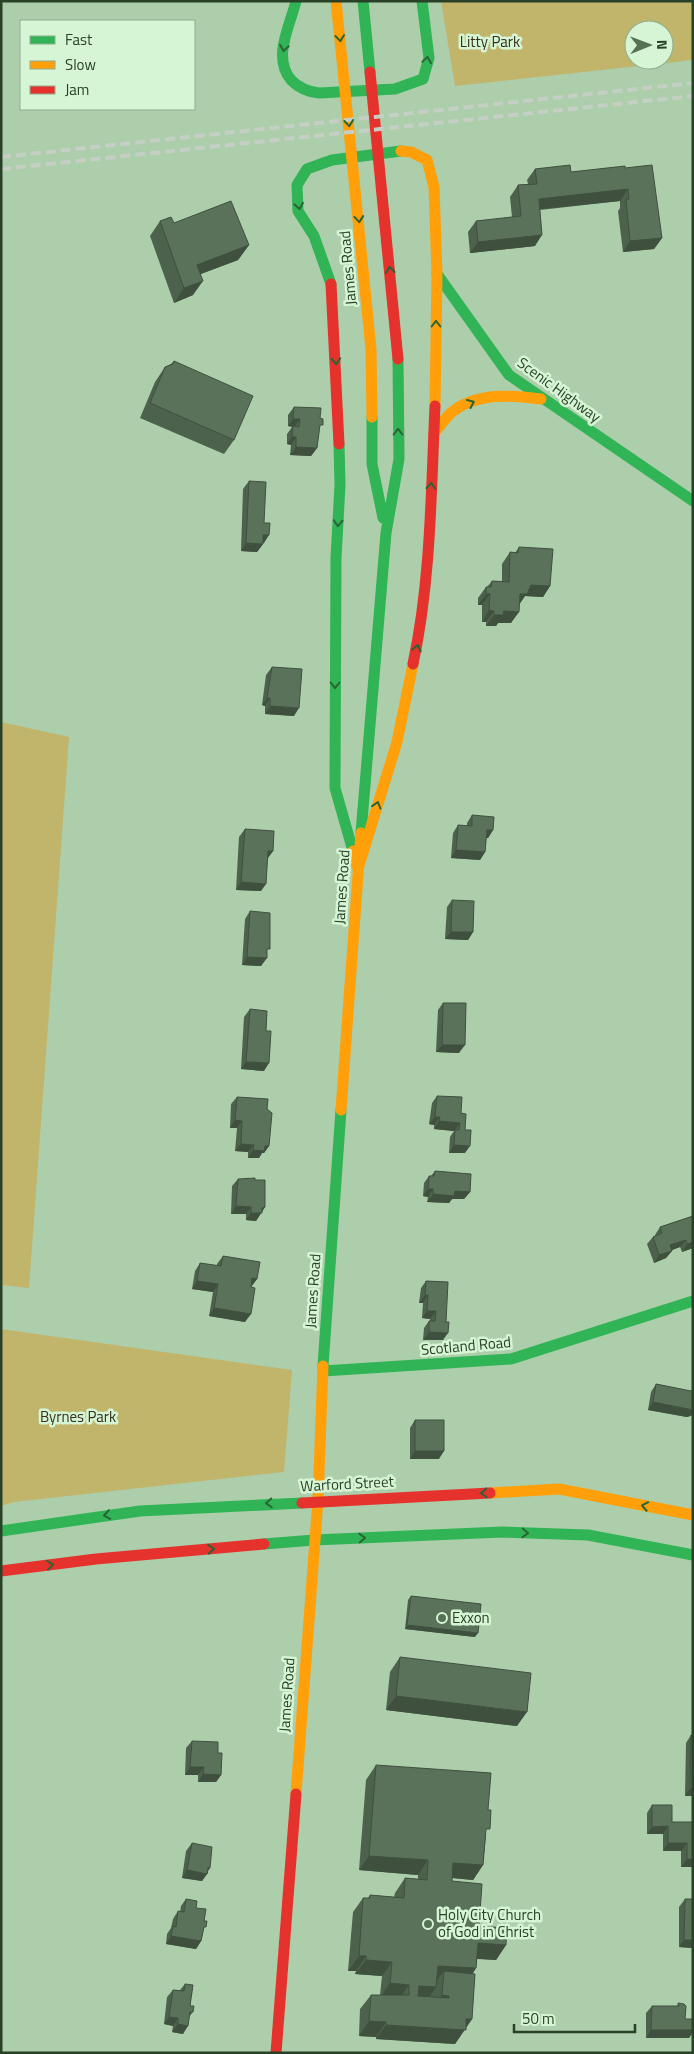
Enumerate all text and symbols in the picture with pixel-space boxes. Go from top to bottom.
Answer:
legend [20,20,195,110]
north arrow [624,20,674,70]
text: Fast [65,28,93,51]
park label: Litty Park [460,30,520,53]
one-way arrow [334,34,345,42]
text: N [652,40,673,50]
one-way arrow [279,44,289,53]
text: Slow [65,53,96,76]
one-way arrow [421,55,432,63]
text: Jam [65,78,89,101]
one-way arrow [343,119,354,127]
one-way arrow [293,201,303,210]
one-way arrow [353,215,364,223]
street label: James Road [333,230,362,306]
one-way arrow [385,266,396,274]
one-way arrow [431,320,442,328]
street label: Scenic Highway [513,351,606,428]
one-way arrow [330,357,341,365]
one-way arrow [466,399,475,409]
one-way arrow [393,428,403,436]
one-way arrow [426,482,437,490]
one-way arrow [333,520,343,527]
one-way arrow [411,643,421,652]
one-way arrow [330,682,340,690]
one-way arrow [372,802,382,810]
street label: James Road [327,849,356,925]
street label: James Road [298,1253,327,1329]
street label: Scotland Road [420,1330,512,1361]
park label: Byrnes Park [40,1405,116,1428]
street label: Warford Street [300,1470,395,1497]
one-way arrow [480,1487,488,1498]
one-way arrow [265,1498,273,1509]
one-way arrow [641,1501,649,1512]
one-way arrow [103,1510,112,1520]
one-way arrow [521,1527,529,1538]
one-way arrow [359,1532,367,1543]
one-way arrow [208,1544,216,1555]
one-way arrow [46,1560,54,1571]
place label: Exxon [452,1606,490,1629]
marker: Exxon [436,1612,448,1624]
street label: James Road [272,1657,301,1733]
place label: Holy City Church of God in Christ [438,1903,541,1943]
marker: Holy City Church of God in Christ [422,1918,434,1930]
scale bar [514,2002,635,2034]
text: 50 m [522,2007,555,2030]

